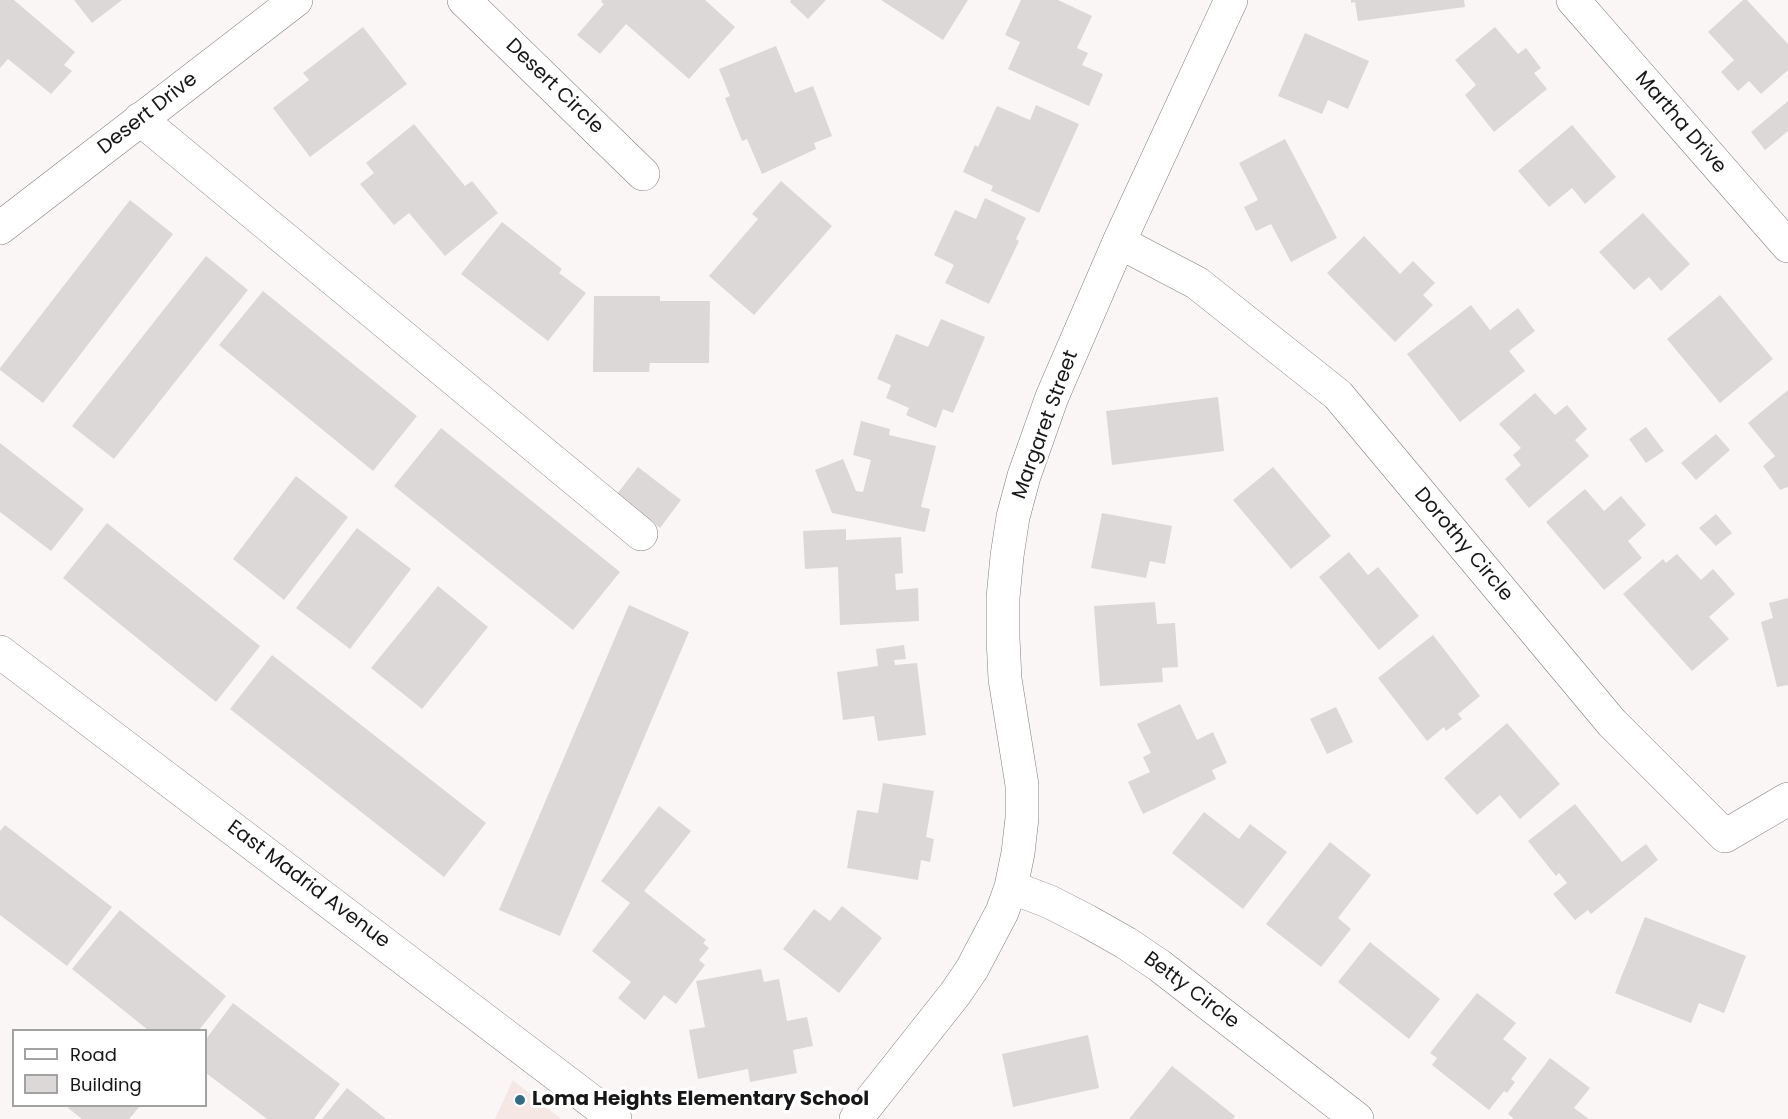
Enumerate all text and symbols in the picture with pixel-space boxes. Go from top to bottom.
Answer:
street label: Desert Circle [500,34,608,140]
street label: Martha Drive [1629,67,1731,179]
street label: Desert Drive [93,68,203,160]
street label: Margaret Street [1008,347,1084,503]
street label: Dorothy Circle [1408,483,1518,607]
street label: East Madrid Avenue [222,816,394,954]
street label: Betty Circle [1139,947,1243,1035]
legend [12,1029,207,1107]
text: Road [70,1042,117,1067]
text: Building [70,1072,142,1097]
place label: Loma Heights Elementary School [532,1088,869,1112]
marker: Loma Heights Elementary School [513,1093,527,1107]

